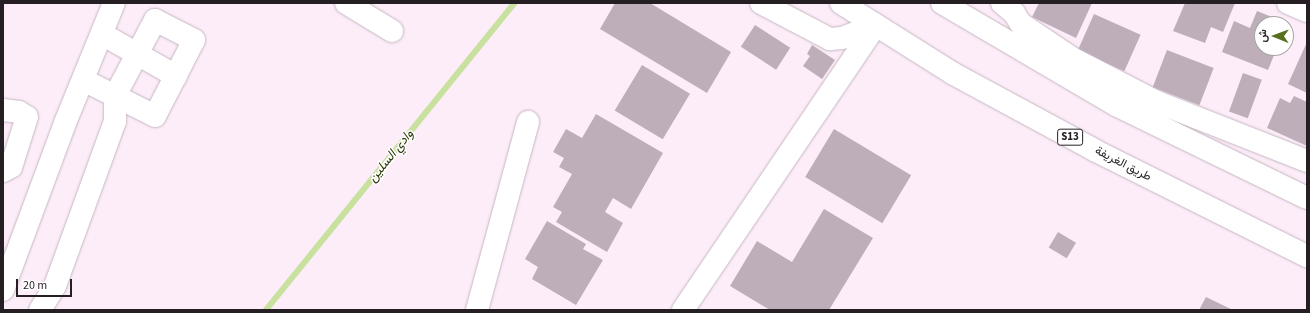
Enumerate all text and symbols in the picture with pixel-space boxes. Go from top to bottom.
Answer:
north arrow [1254,16,1294,56]
text: ش [1255,29,1270,43]
water label: وادي السلين [365,127,417,185]
road number: S13 [1057,128,1083,146]
street label: طريق الغريفة [1092,144,1154,184]
scale bar [18,271,74,297]
text: 20 m [23,277,47,294]

